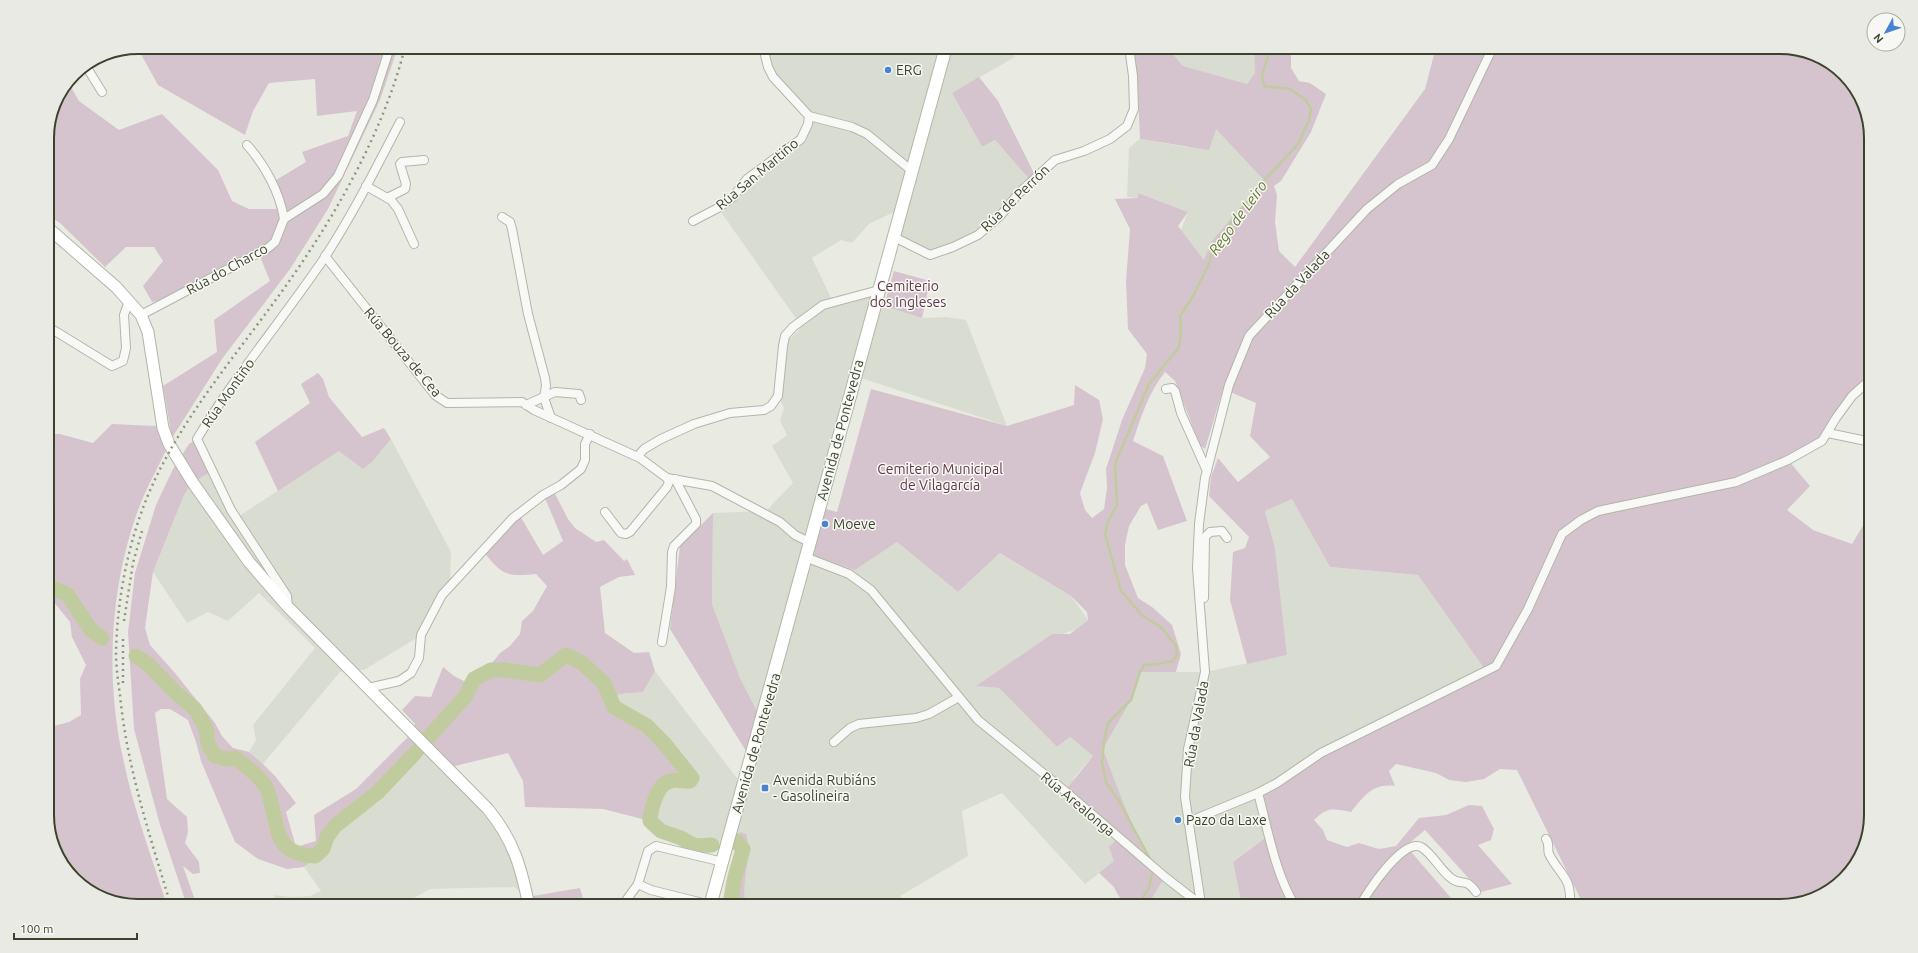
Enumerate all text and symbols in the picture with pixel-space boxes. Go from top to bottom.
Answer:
north arrow [1866,12,1906,52]
text: N [1871,31,1886,45]
place label: ERG [896,62,922,78]
marker: ERG [883,65,893,75]
street label: Rúa San Martiño [713,135,801,213]
street label: Rúa de Perrón [977,161,1053,235]
water label: Rego de Leiro [1205,177,1270,258]
street label: Rúa do Charco [184,240,270,298]
street label: Rúa da Valada [1261,246,1333,322]
park label: Cemiterio dos Ingleses [870,278,946,310]
street label: Rúa Bouza de Cea [361,304,445,400]
street label: Rúa Montiño [198,355,258,431]
street label: Avenida de Pontevedra [813,358,867,502]
park label: Cemiterio Municipal de Vilagarcía [877,461,1003,493]
place label: Moeve [833,516,876,532]
marker: Moeve [820,519,830,529]
street label: Avenida de Pontevedra [728,671,784,815]
street label: Rúa da Valada [1180,679,1212,769]
street label: Rúa Arealonga [1038,768,1118,840]
place label: Avenida Rubiáns - Gasolineira [773,772,876,804]
marker: Avenida Rubiáns - Gasolineira [760,783,770,793]
place label: Pazo da Laxe [1186,812,1267,828]
marker: Pazo da Laxe [1173,815,1183,825]
scale bar [14,915,137,941]
text: 100 m [20,922,53,935]

